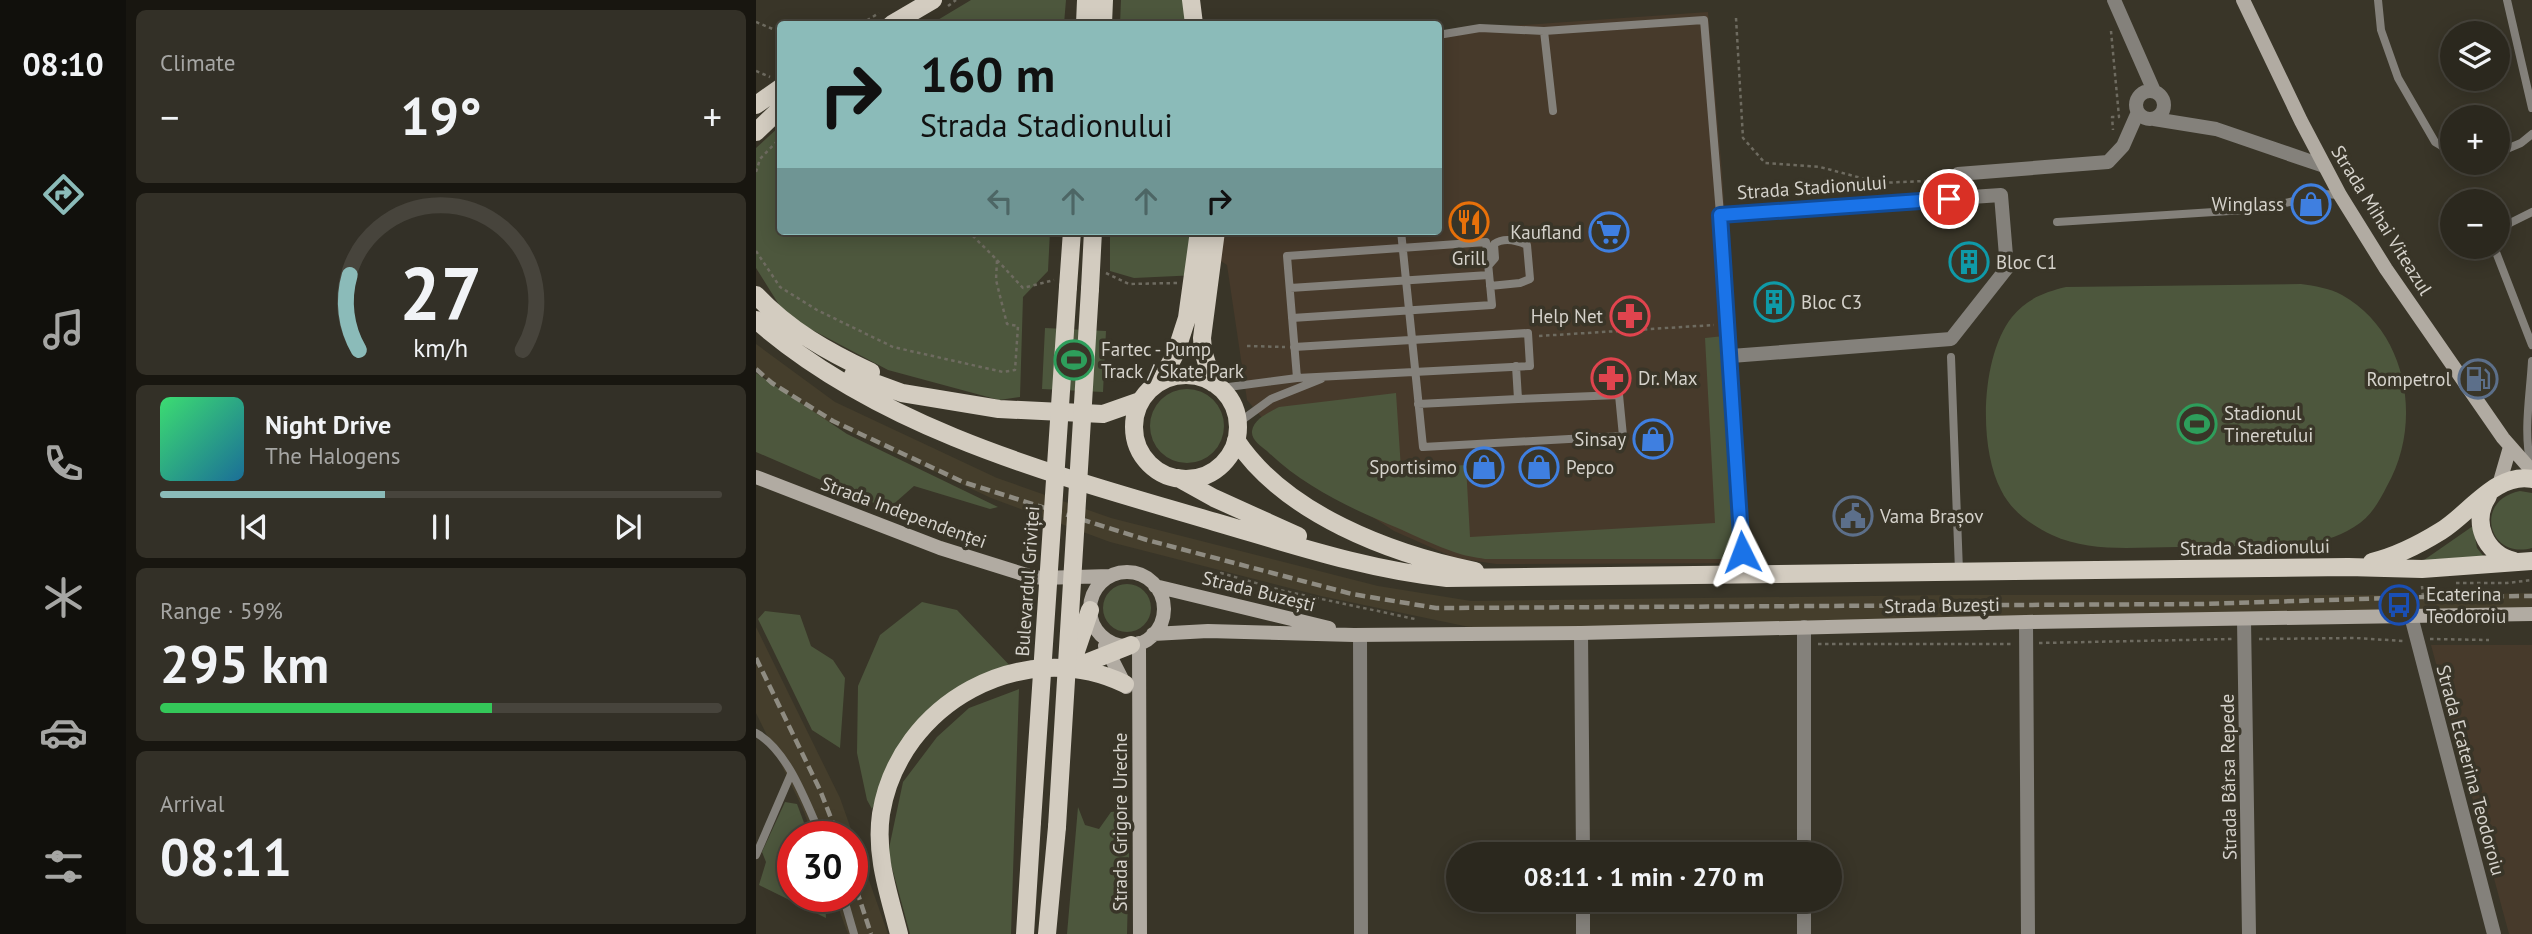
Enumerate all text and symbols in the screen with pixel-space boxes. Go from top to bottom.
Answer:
map controls [2440,21,2510,259]
button: layers [2440,21,2510,91]
text: 160 m [920,42,1055,106]
text: 08:10 [22,43,104,85]
text: Climate [160,48,235,77]
icon: right [805,49,896,140]
text: 19° [400,82,482,149]
text: − [160,92,179,141]
text: + [703,92,722,141]
text: Strada Stadionului [920,104,1173,146]
button: + [2440,105,2510,175]
street label: Strada Mihai Viteazul [2326,141,2438,300]
pin [1919,169,1979,229]
icon: directions [39,170,88,219]
street label: Strada Stadionului [1736,170,1888,204]
icon: arrive [1930,180,1968,218]
icon: left [981,182,1019,220]
icon: ahead [1054,182,1092,220]
icon: ahead [1127,182,1165,220]
icon: right [1200,182,1238,220]
shop icon: Winglass [2290,183,2332,225]
button: − [2440,189,2510,259]
place label: Winglass [2212,192,2284,216]
restaurant icon: Grill [1448,201,1490,243]
supermarket icon: Kaufland [1588,211,1630,253]
place label: Kaufland [1510,220,1582,244]
building icon: Bloc C1 [1948,241,1990,283]
text: 27 [400,246,482,340]
place label: Grill [1452,246,1487,270]
place label: Bloc C1 [1996,250,2057,274]
building icon: Bloc C3 [1753,281,1795,323]
place label: Bloc C3 [1801,290,1862,314]
pharmacy icon: Help Net [1609,295,1651,337]
place label: Help Net [1531,304,1604,328]
icon: music [39,305,88,354]
text: km/h [414,332,468,364]
place label: Fartec - Pump Track / Skate Park [1101,337,1244,383]
sports icon: Fartec - Pump Track / Skate Park [1053,339,1095,381]
pharmacy icon: Dr. Max [1590,357,1632,399]
fuel station icon: Rompetrol [2457,358,2499,400]
place label: Dr. Max [1638,366,1698,390]
place label: Rompetrol [2366,367,2451,391]
place label: Stadionul Tineretului [2224,401,2313,447]
sports icon: Stadionul Tineretului [2176,403,2218,445]
text: Night Drive [265,408,391,441]
shop icon: Sinsay [1632,418,1674,460]
place label: Sinsay [1574,427,1626,451]
icon: phone [39,439,88,488]
text: The Halogens [265,441,400,470]
shop icon: Sportisimo [1463,446,1505,488]
shop icon: Pepco [1518,446,1560,488]
place label: Sportisimo [1369,455,1457,479]
place label: Pepco [1566,455,1614,479]
street label: Strada Independenței [818,471,990,553]
public building icon: Vama Brașov [1832,495,1874,537]
place label: Vama Brașov [1879,504,1983,528]
street label: Bulevardul Griviței [1010,505,1044,657]
icon: previous [235,508,273,546]
icon: pause [422,508,460,546]
icon: next [609,508,647,546]
position arrow [1705,515,1779,589]
street label: Strada Stadionului [2180,534,2330,560]
street label: Strada Buzești [1200,565,1318,617]
icon: climate [39,573,88,622]
place label: Ecaterina Teodoroiu [2426,582,2506,628]
bus stop icon: Ecaterina Teodoroiu [2378,584,2420,626]
street label: Strada Buzești [1884,592,2000,618]
text: Range · 59% [160,596,283,625]
text: 295 km [160,630,329,697]
street label: Strada Ecaterina Teodoroiu [2431,662,2511,878]
street label: Strada Bârsa Repede [2215,694,2241,860]
icon: car [39,708,88,757]
street label: Strada Grigore Ureche [1108,733,1132,911]
text: Arrival [160,789,224,818]
speed limit sign: 30 [777,821,868,912]
text: 08:11 [160,823,292,890]
icon: filters [39,842,88,891]
text: 08:11 · 1 min · 270 m [1524,860,1764,893]

